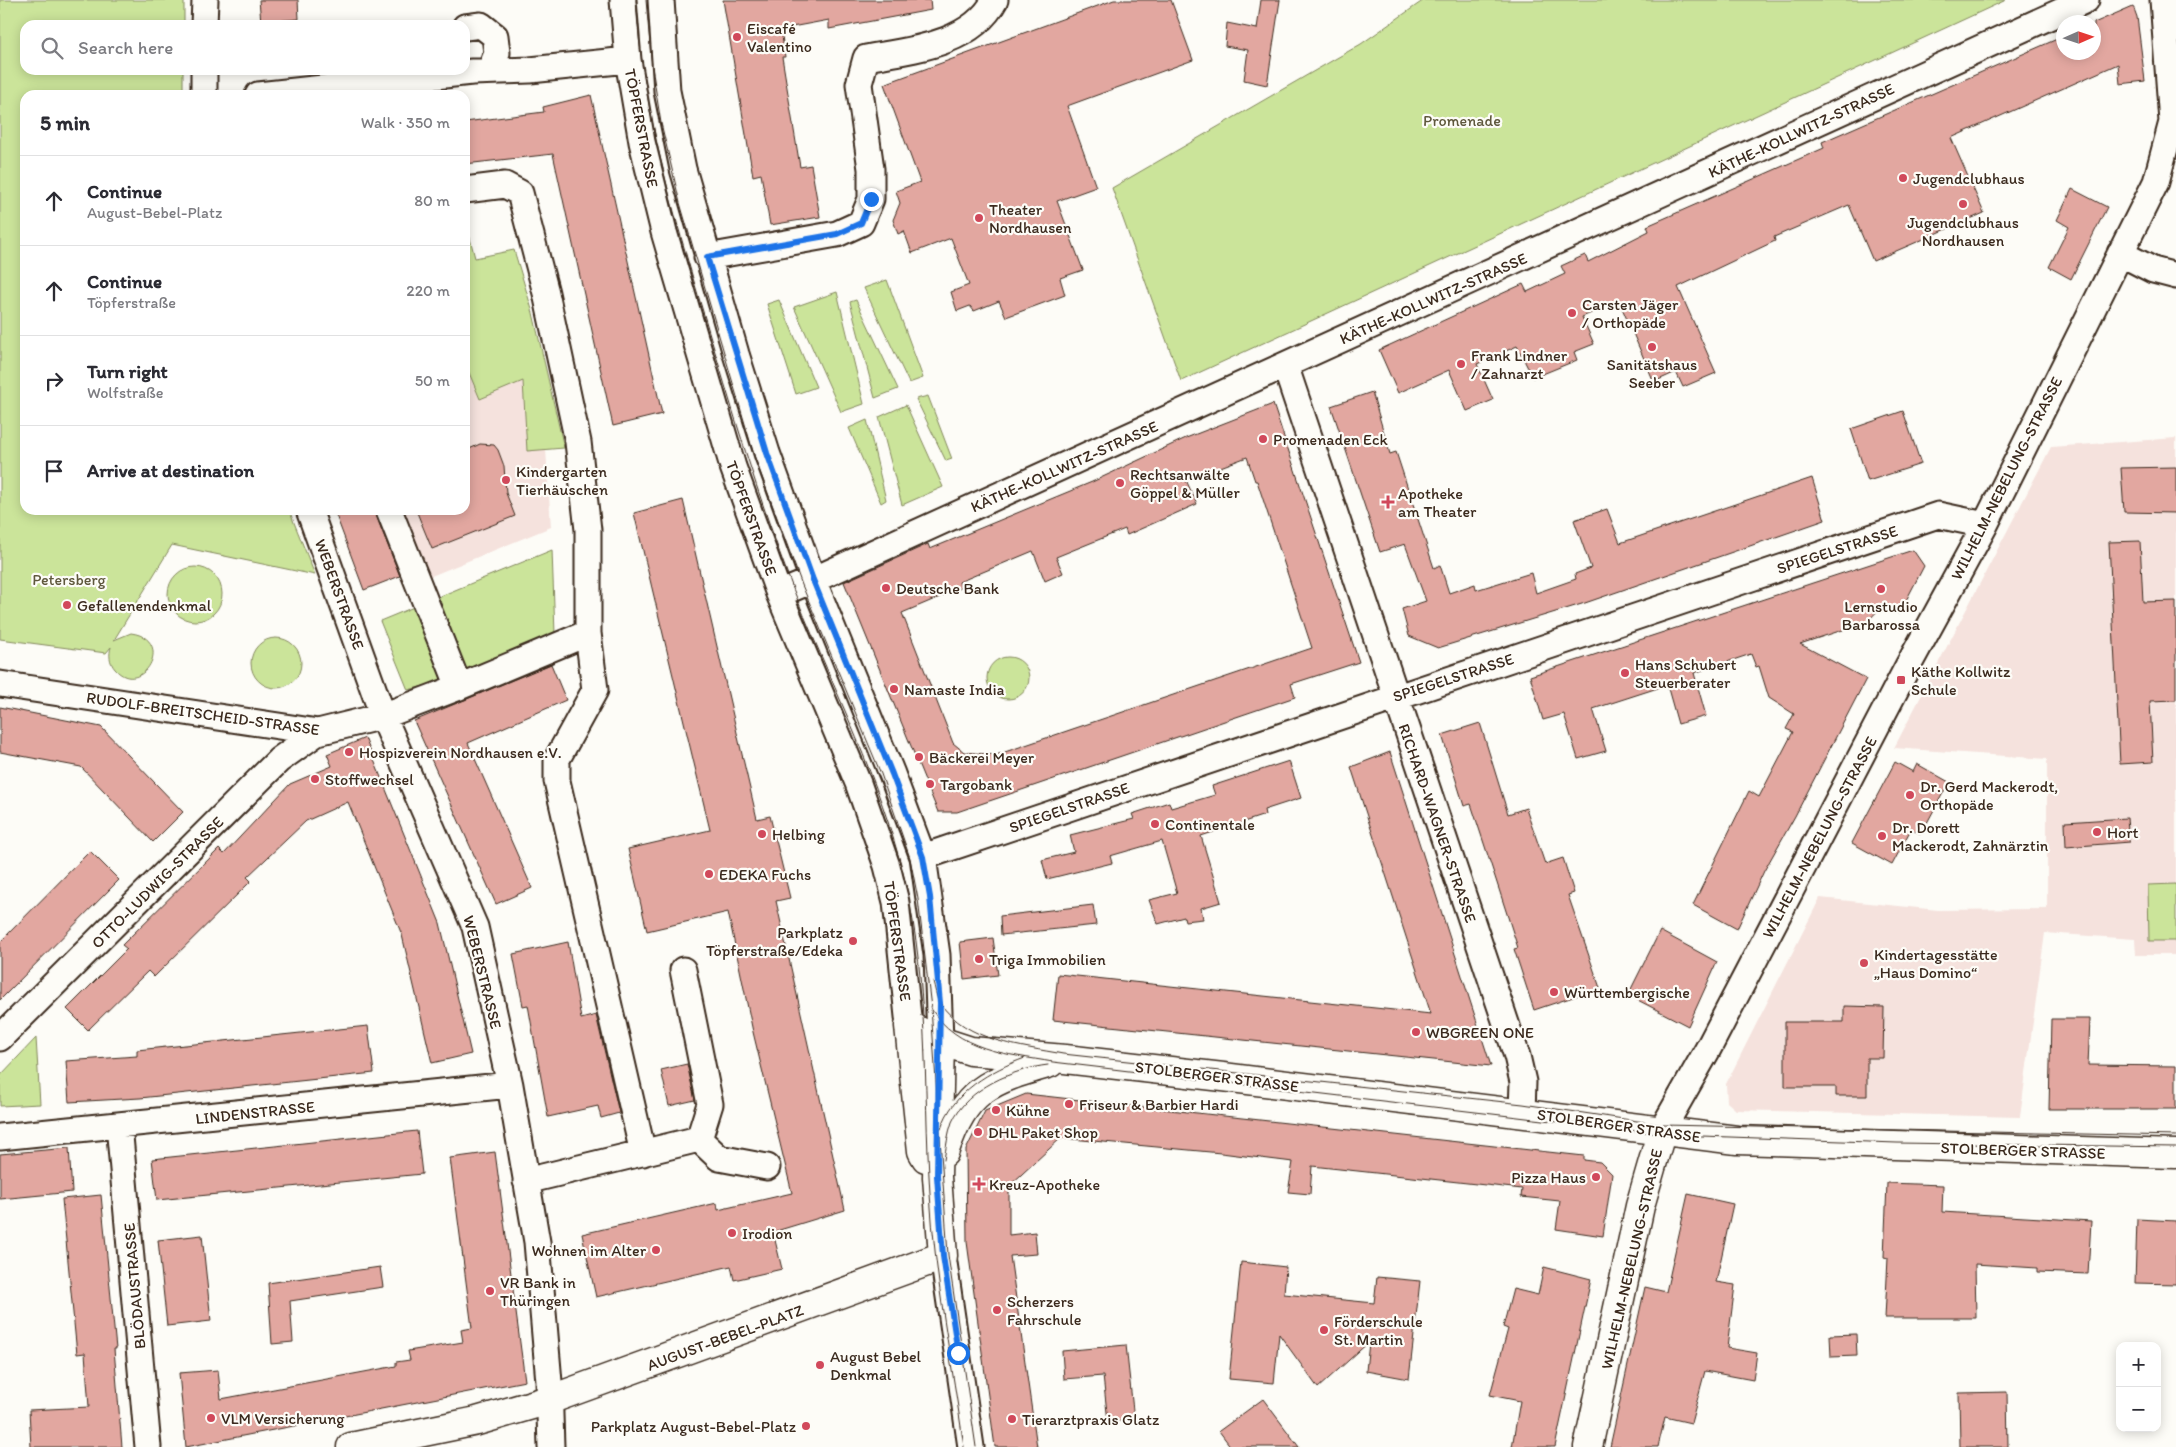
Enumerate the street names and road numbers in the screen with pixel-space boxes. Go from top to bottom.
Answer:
street label: TÖPFERSTRASSE [621,67,662,189]
street label: KÄTHE-KOLLWITZ-STRASSE [1705,79,1897,182]
street label: KÄTHE-KOLLWITZ-STRASSE [1337,249,1530,348]
street label: WILHELM-NEBELUNG-STRASSE [1947,373,2066,583]
street label: KÄTHE-KOLLWITZ-STRASSE [968,417,1161,516]
street label: TÖPFERSTRASSE [722,458,781,578]
street label: SPIEGELSTRASSE [1774,521,1900,578]
street label: WEBERSTRASSE [311,536,368,652]
street label: SPIEGELSTRASSE [1390,649,1516,706]
street label: RUDOLF-BREITSCHEID-STRASSE [85,688,321,739]
street label: RICHARD-WAGNER-STRASSE [1394,721,1481,925]
street label: WILHELM-NEBELUNG-STRASSE [1758,733,1881,941]
street label: SPIEGELSTRASSE [1007,778,1132,837]
street label: OTTO-LUDWIG-STRASSE [87,812,227,952]
street label: TÖPFERSTRASSE [880,880,915,1002]
street label: WEBERSTRASSE [459,913,506,1031]
street label: STOLBERGER STRASSE [1134,1057,1300,1096]
street label: LINDENSTRASSE [194,1097,316,1128]
street label: STOLBERGER STRASSE [1536,1105,1702,1146]
street label: STOLBERGER STRASSE [1940,1138,2106,1163]
street label: WILHELM-NEBELUNG-STRASSE [1597,1147,1666,1371]
street label: BLÖDAUSTRASSE [120,1222,149,1350]
street label: AUGUST-BEBEL-PLATZ [644,1300,806,1375]

